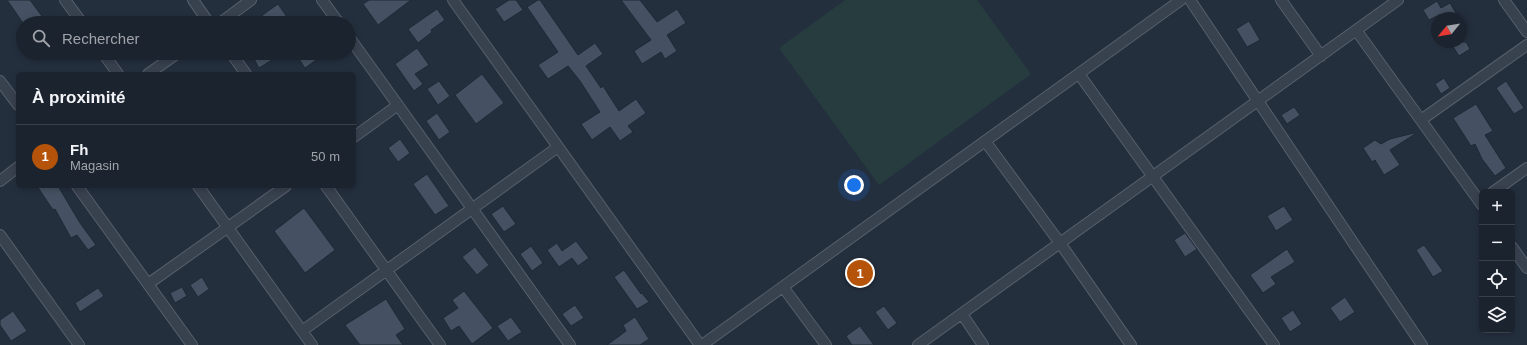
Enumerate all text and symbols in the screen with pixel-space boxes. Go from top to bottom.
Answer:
north arrow [1431,12,1467,48]
search box [16,16,356,60]
icon: search [30,27,52,49]
text: Rechercher [62,30,140,47]
text: À proximité [32,88,126,107]
text: Fh [70,141,88,158]
text: 1 [41,149,49,164]
text: 50 m [311,149,340,164]
text: Magasin [70,158,119,173]
your location [844,175,864,195]
map controls [1479,189,1515,333]
button: + [1479,189,1515,225]
button: − [1479,225,1515,261]
pin: 1 [847,258,873,288]
button: locate [1479,261,1515,297]
button: layers [1479,297,1515,333]

